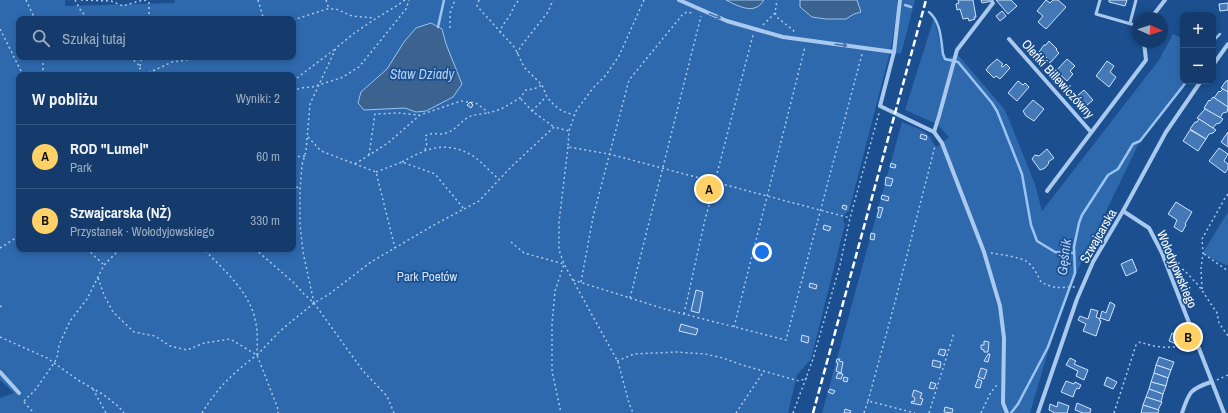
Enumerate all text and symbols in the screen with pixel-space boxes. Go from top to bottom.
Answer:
one-way arrow [708,12,720,20]
north arrow [1132,12,1168,48]
map controls [1180,12,1216,84]
button: + [1180,12,1216,48]
search box [16,16,296,60]
icon: search [30,27,52,49]
text: Szukaj tutaj [62,28,126,49]
street label: Oleńki Billewiczówny [1018,36,1098,123]
one-way arrow [834,41,847,49]
button: − [1180,48,1216,84]
water label: Staw Dziady [390,65,455,83]
text: W pobliżu [32,87,98,110]
text: Wyniki: 2 [236,90,280,107]
text: ROD "Lumel" [70,138,149,159]
text: A [41,148,49,165]
text: 60 m [256,148,280,165]
text: Park [70,159,92,176]
pin: A [696,174,722,204]
text: Szwajcarska (NŻ) [70,202,171,223]
street label: Szwajcarska [1076,206,1120,266]
text: B [41,212,49,229]
text: 330 m [250,212,280,229]
text: Przystanek · Wołodyjowskiego [70,223,214,240]
street label: Wołodyjowskiego [1153,228,1201,310]
water label: Gęśnik [1053,237,1075,276]
your location [752,242,772,262]
park label: Park Poetów [397,268,458,285]
pin: B [1175,322,1201,352]

